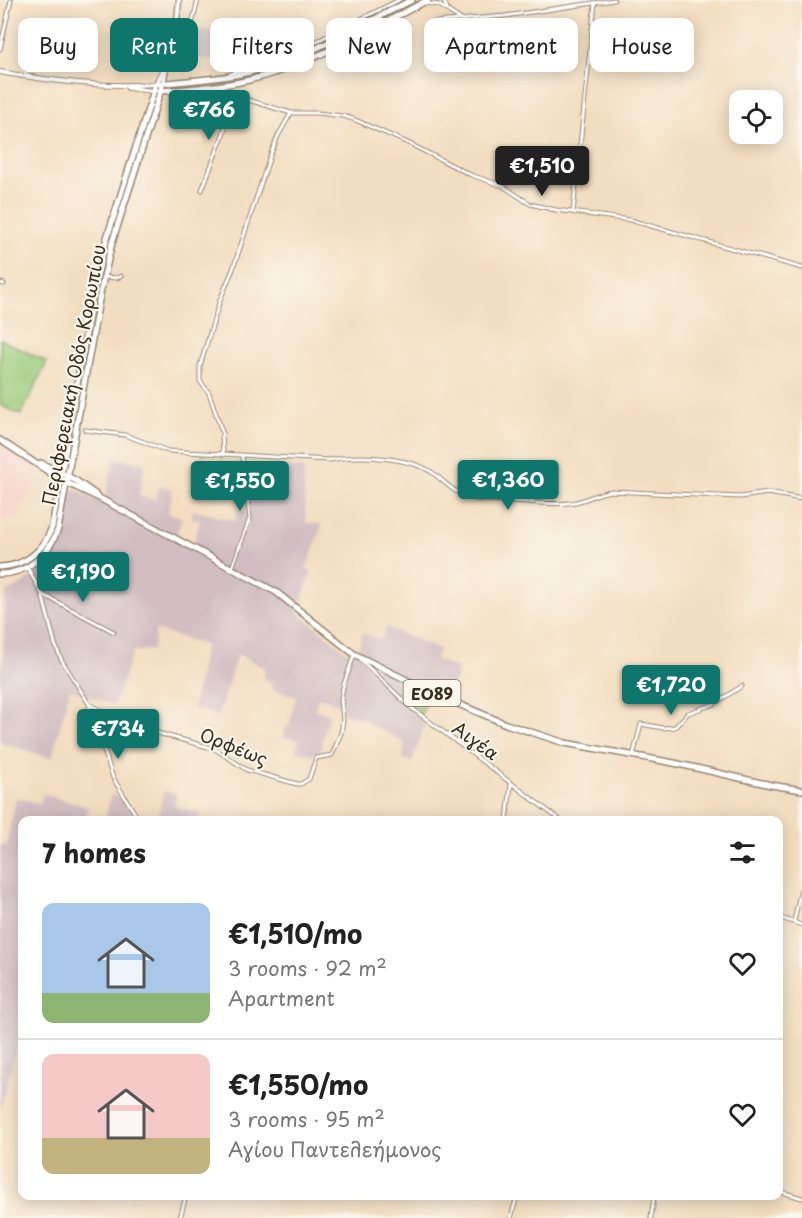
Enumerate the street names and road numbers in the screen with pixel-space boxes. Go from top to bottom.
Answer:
street label: Περιφερειακή Οδός Κορωπίου [34,242,112,508]
road number: ΕΟ89 [404,680,460,706]
street label: Αιγέα [447,714,505,766]
street label: Ορφέως [196,720,272,772]

